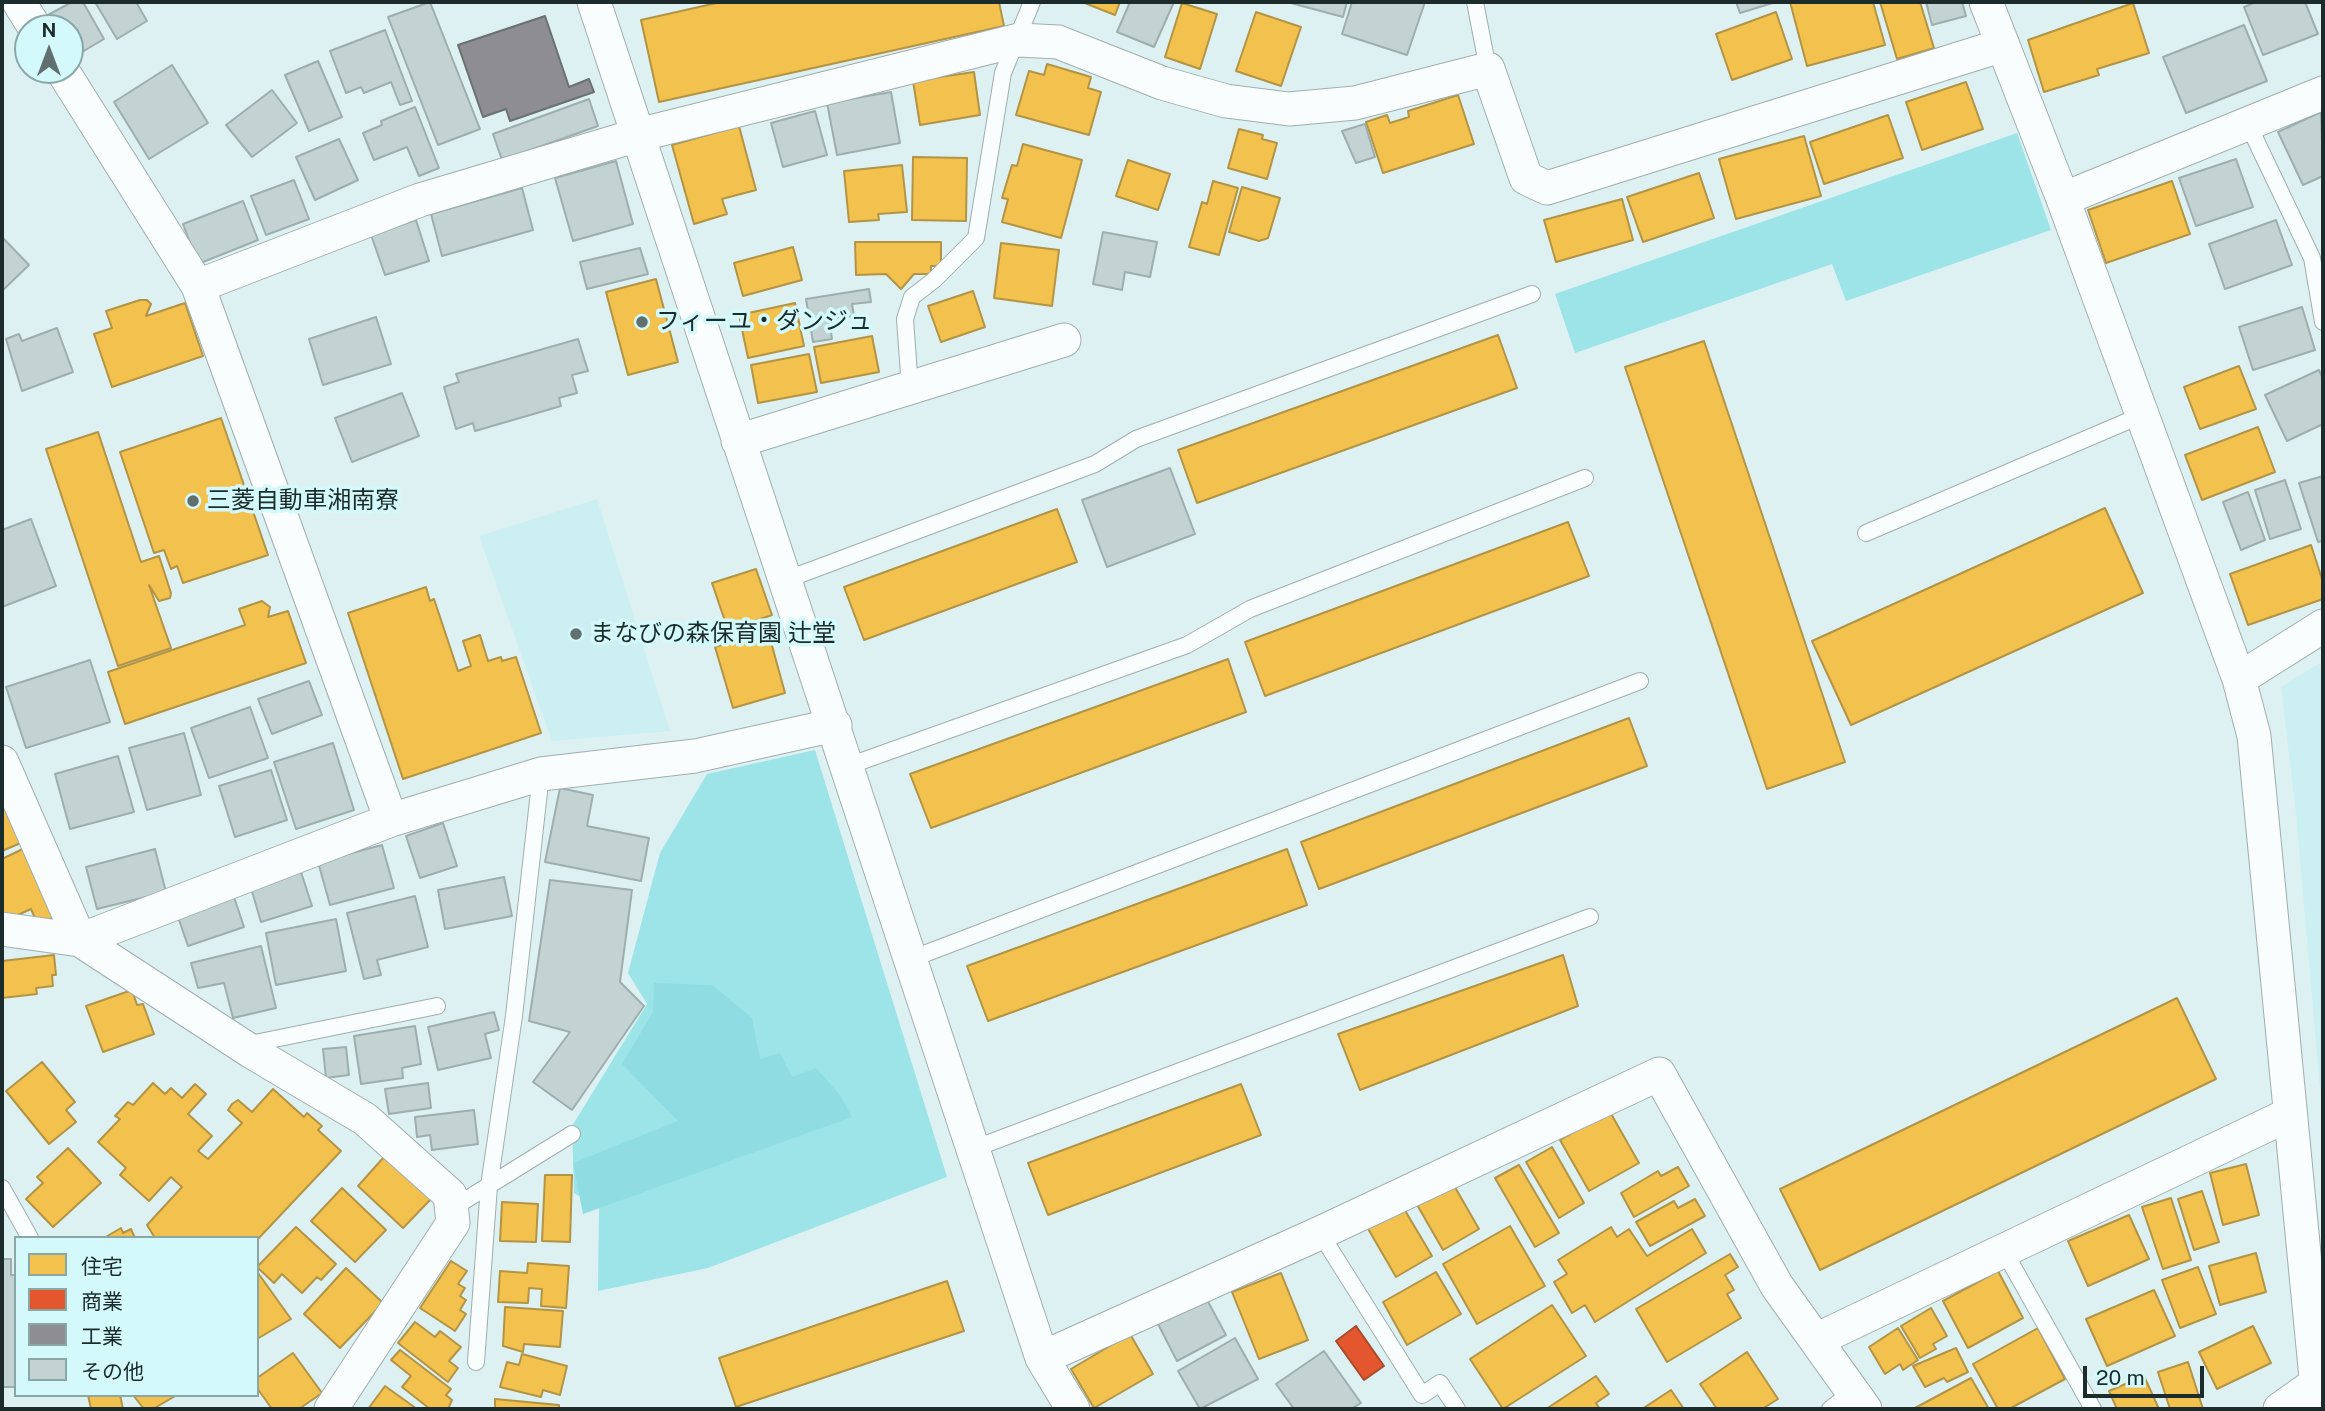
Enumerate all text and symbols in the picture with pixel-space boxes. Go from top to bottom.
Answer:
north arrow [14,14,84,84]
text: N [42,19,56,41]
place label: フィーユ・ダンジュ [656,308,872,336]
marker: フィーユ・ダンジュ [634,314,650,330]
place label: 三菱自動車湘南寮 [207,487,399,515]
marker: 三菱自動車湘南寮 [185,493,201,509]
place label: まなびの森保育園 辻堂 [590,620,836,648]
marker: まなびの森保育園 辻堂 [568,626,584,642]
legend [14,1236,259,1397]
text: 住宅 [81,1254,123,1279]
text: 商業 [81,1289,123,1314]
text: 工業 [81,1324,123,1349]
scale bar [2087,1352,2208,1396]
text: その他 [81,1359,144,1384]
text: 20 m [2096,1365,2145,1390]

